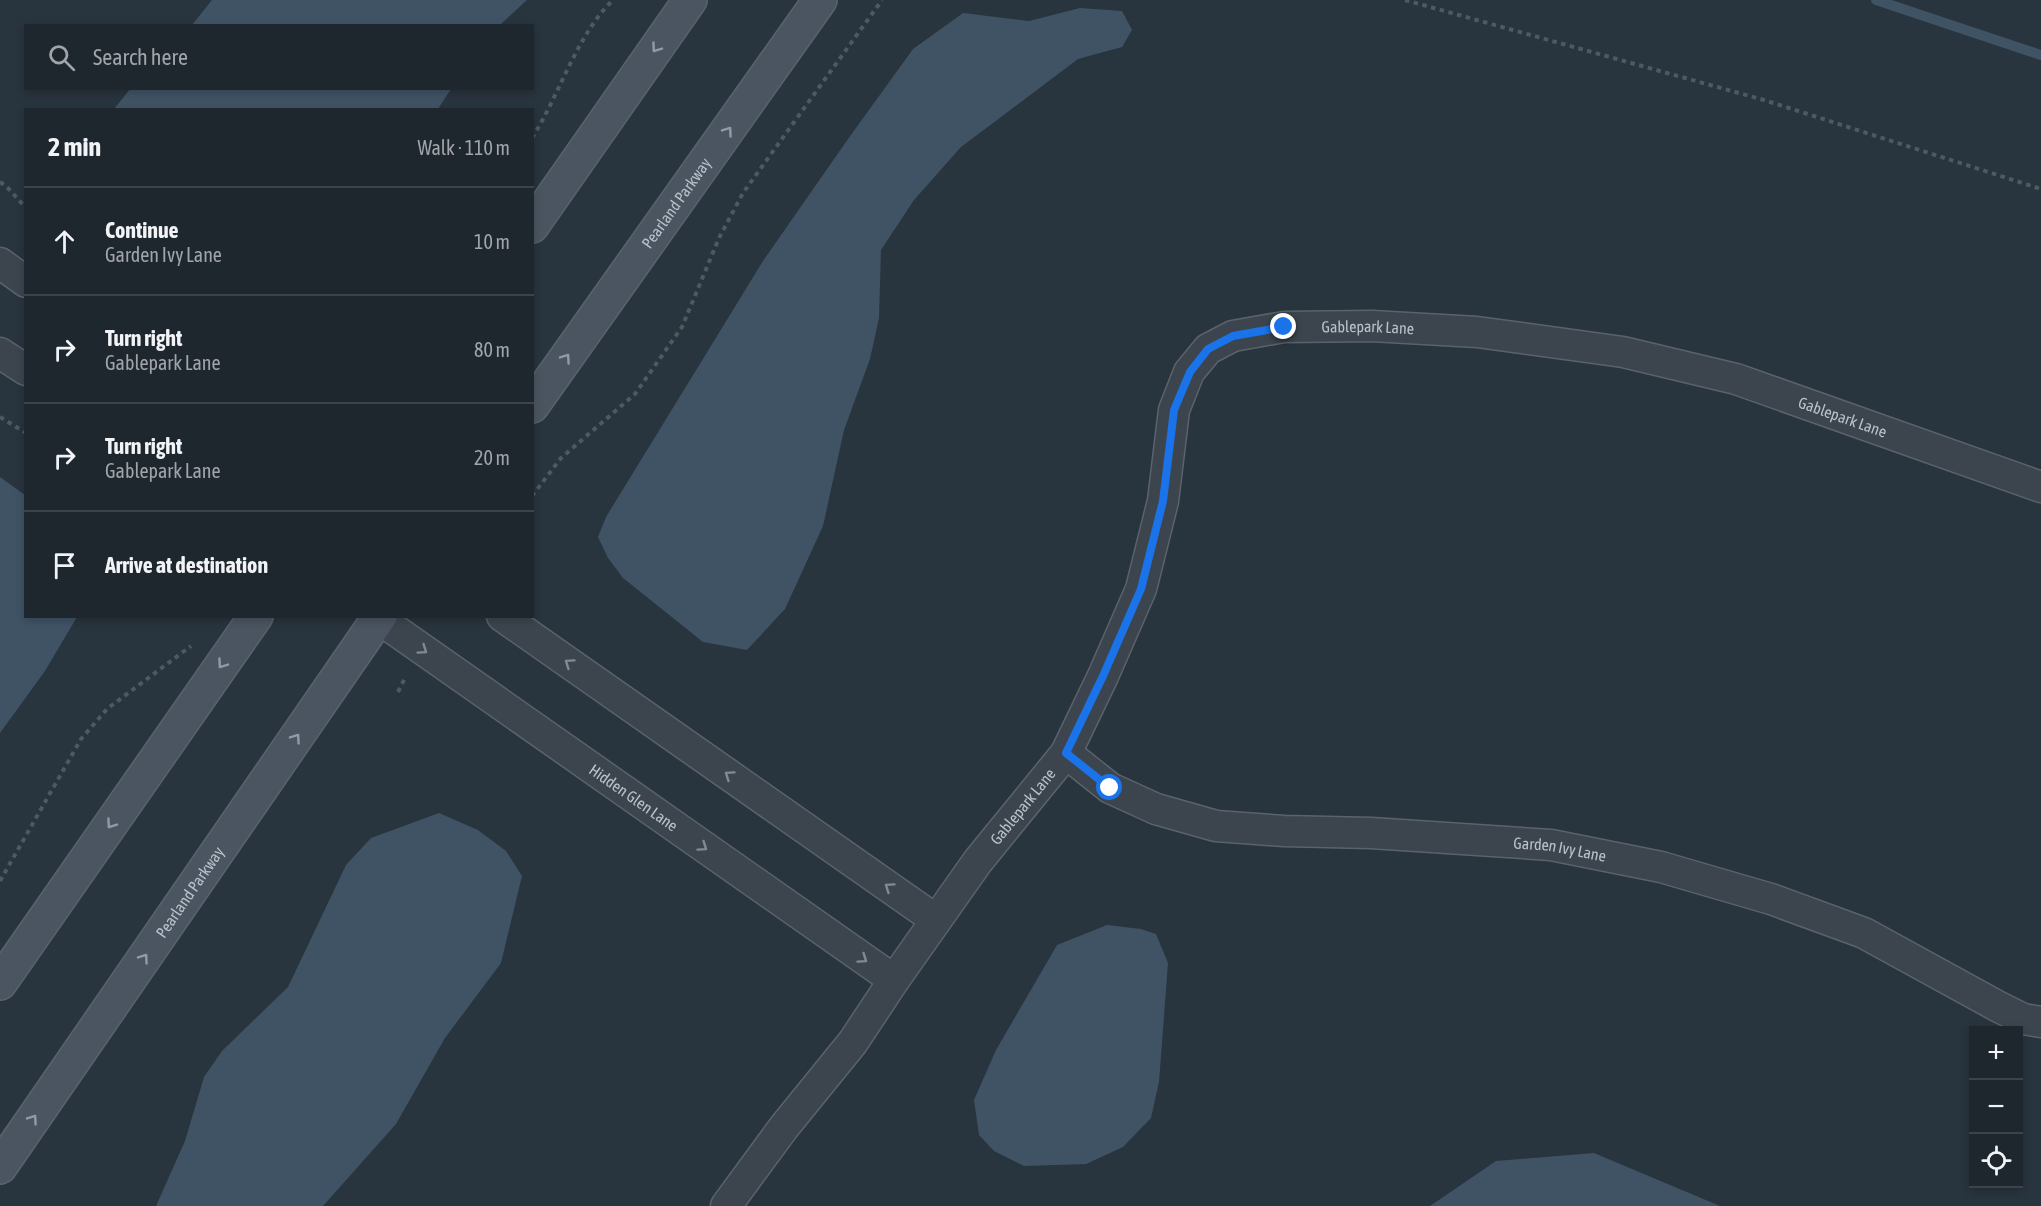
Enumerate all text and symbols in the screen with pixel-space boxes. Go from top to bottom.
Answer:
search box [24,24,534,90]
icon: search [45,41,78,74]
one-way arrow [652,41,663,52]
text: Search here [93,44,188,70]
one-way arrow [720,126,731,137]
text: 2 min [48,132,101,162]
text: Walk · 110 m [418,136,510,159]
street label: Pearland Parkway [638,154,715,252]
text: Continue [105,217,179,243]
icon: ahead [48,225,81,258]
text: 10 m [474,230,510,253]
text: Garden Ivy Lane [105,243,222,266]
route end [1270,313,1296,339]
street label: Gablepark Lane [1321,317,1415,337]
text: Turn right [105,325,182,351]
icon: right [48,333,81,366]
text: 80 m [474,338,510,361]
text: Gablepark Lane [105,351,221,374]
one-way arrow [559,354,570,365]
street label: Gablepark Lane [1796,393,1889,441]
text: Turn right [105,433,182,459]
icon: right [48,441,81,474]
text: 20 m [474,446,510,469]
text: Gablepark Lane [105,459,221,482]
icon: arrive [48,549,81,582]
text: Arrive at destination [105,552,268,578]
one-way arrow [417,643,428,654]
one-way arrow [218,658,229,669]
one-way arrow [564,659,575,670]
one-way arrow [289,733,300,744]
street label: Hidden Glen Lane [586,760,681,835]
street label: Gablepark Lane [986,765,1059,848]
one-way arrow [724,771,735,782]
route start [1096,774,1122,800]
one-way arrow [107,818,118,829]
street label: Garden Ivy Lane [1513,834,1608,865]
one-way arrow [697,840,708,851]
street label: Pearland Parkway [152,843,228,941]
one-way arrow [884,883,895,894]
one-way arrow [856,952,867,963]
one-way arrow [137,954,148,965]
map controls [1969,1026,2023,1188]
button: + [1969,1026,2023,1080]
button: − [1969,1080,2023,1134]
one-way arrow [26,1114,37,1125]
button: locate [1969,1134,2023,1188]

